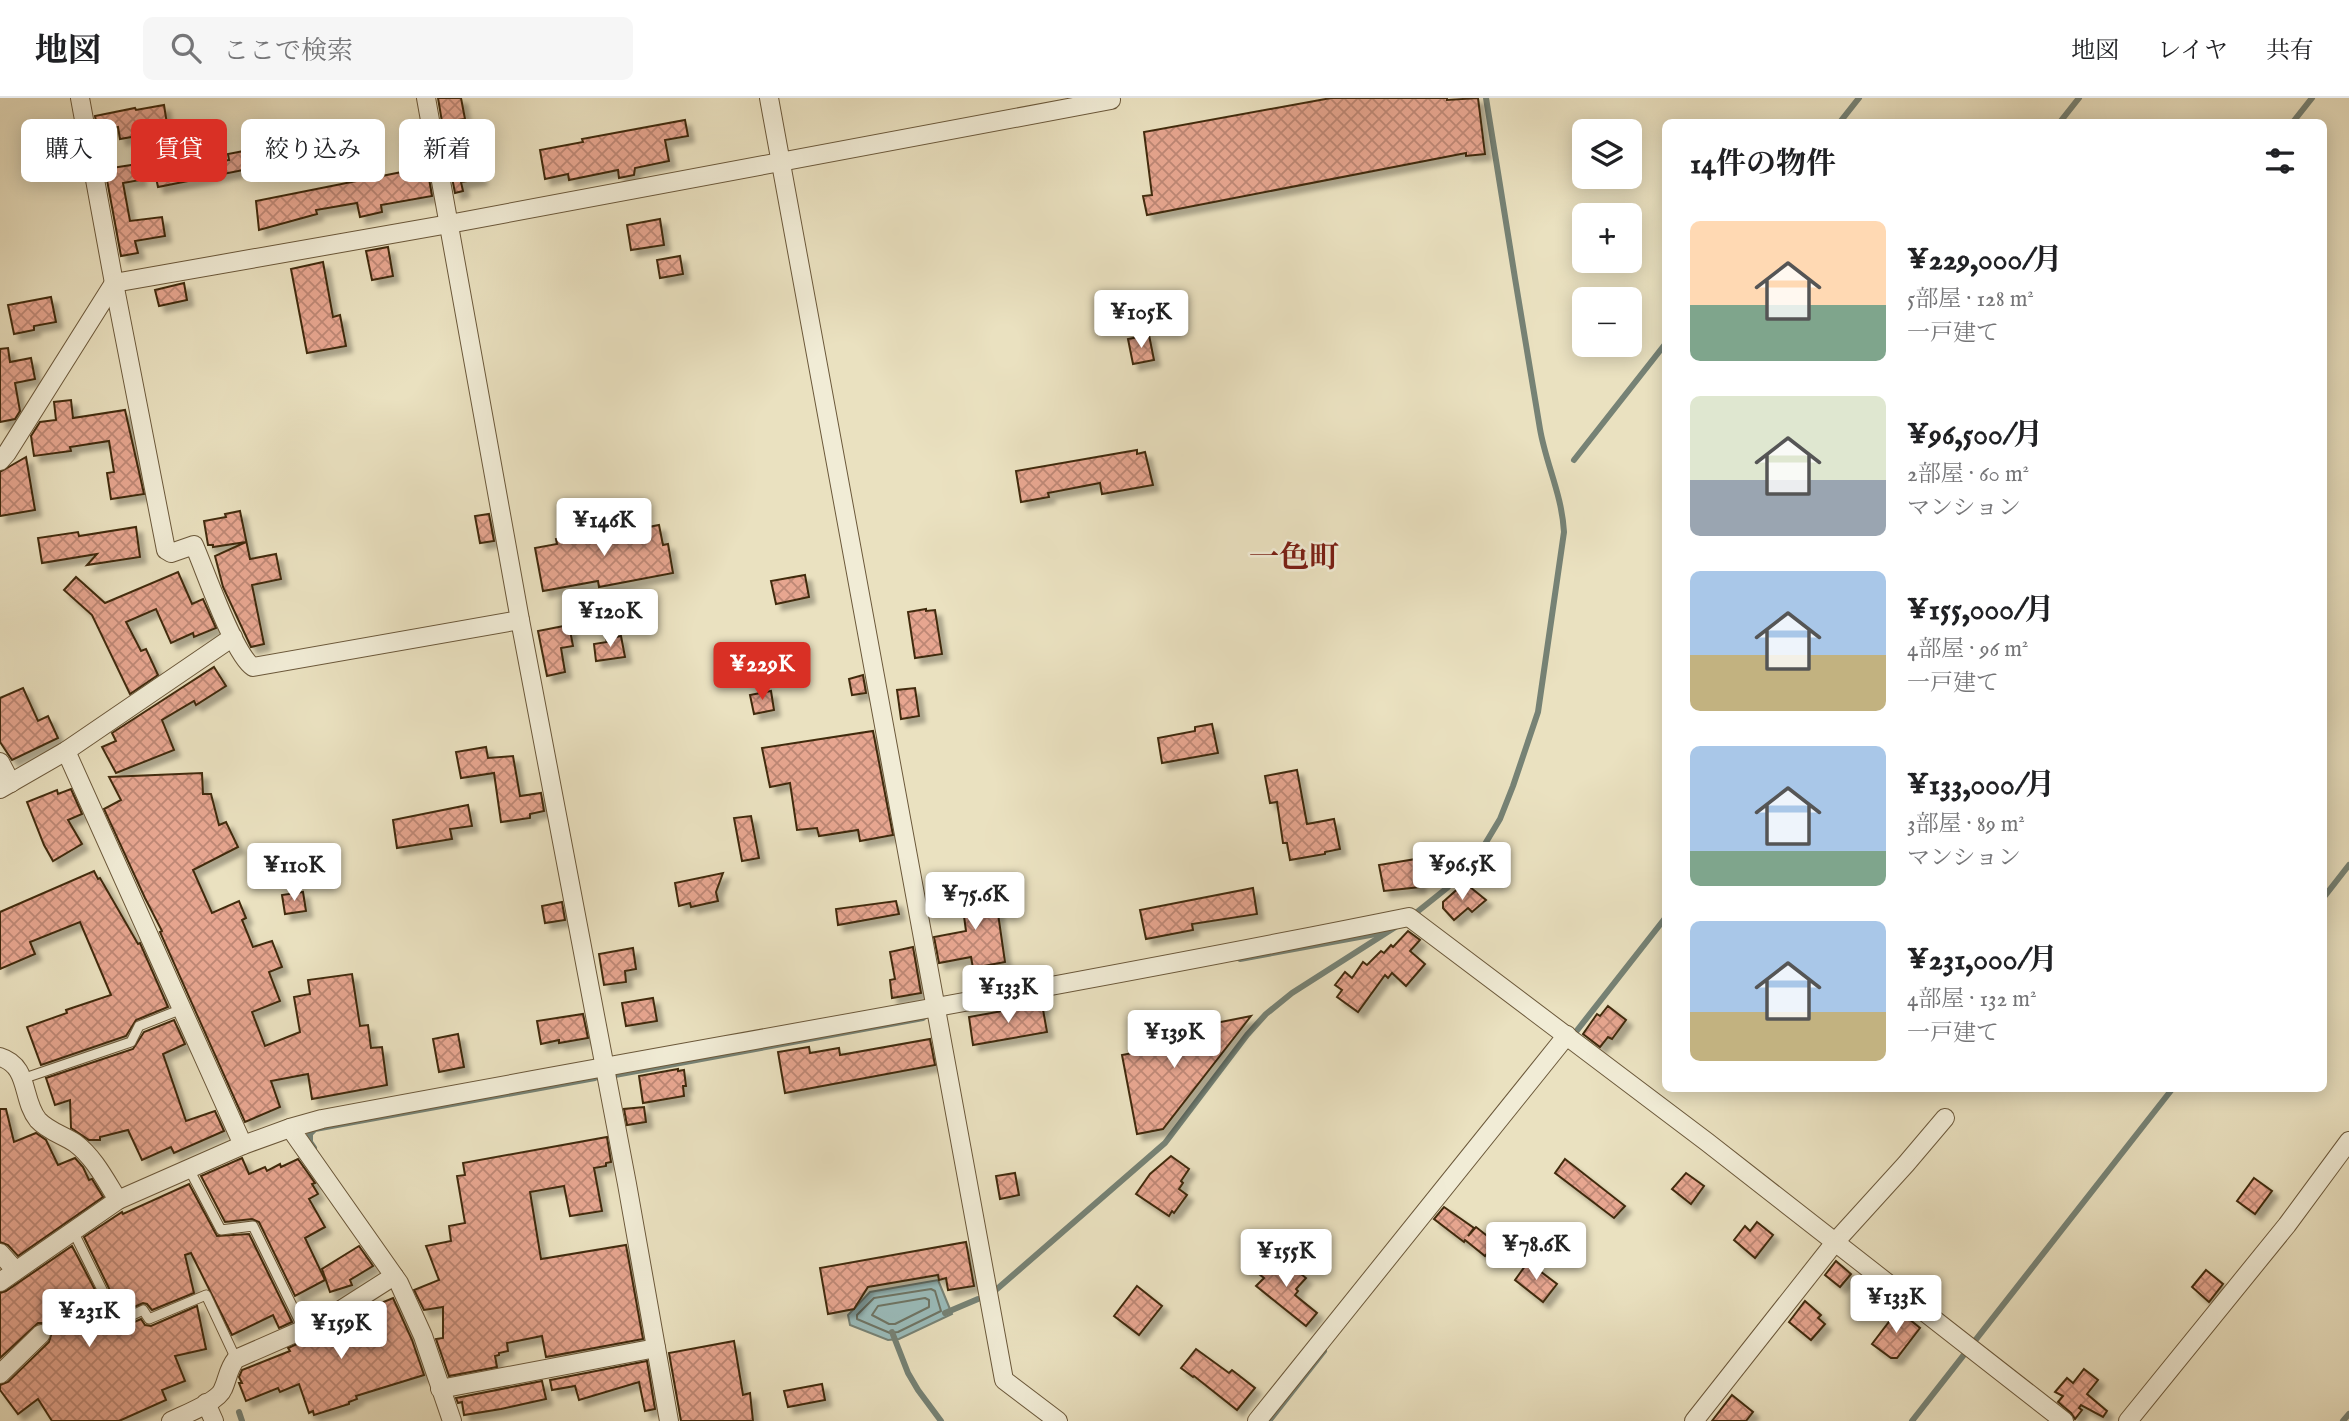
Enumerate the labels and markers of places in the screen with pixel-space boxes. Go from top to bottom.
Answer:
pin: ¥105K [1092,290,1190,350]
pin: ¥146K [555,498,653,558]
pin: ¥120K [561,589,659,649]
pin: ¥229K [713,642,811,702]
pin: ¥96.5K [1405,842,1519,902]
pin: ¥110K [245,844,343,903]
pin: ¥75.6K [918,872,1032,932]
pin: ¥133K [959,965,1057,1025]
pin: ¥139K [1125,1010,1223,1070]
pin: ¥78.6K [1479,1222,1593,1282]
pin: ¥155K [1237,1230,1335,1289]
pin: ¥133K [1847,1276,1945,1335]
pin: ¥231K [40,1290,138,1349]
pin: ¥159K [292,1302,390,1361]

